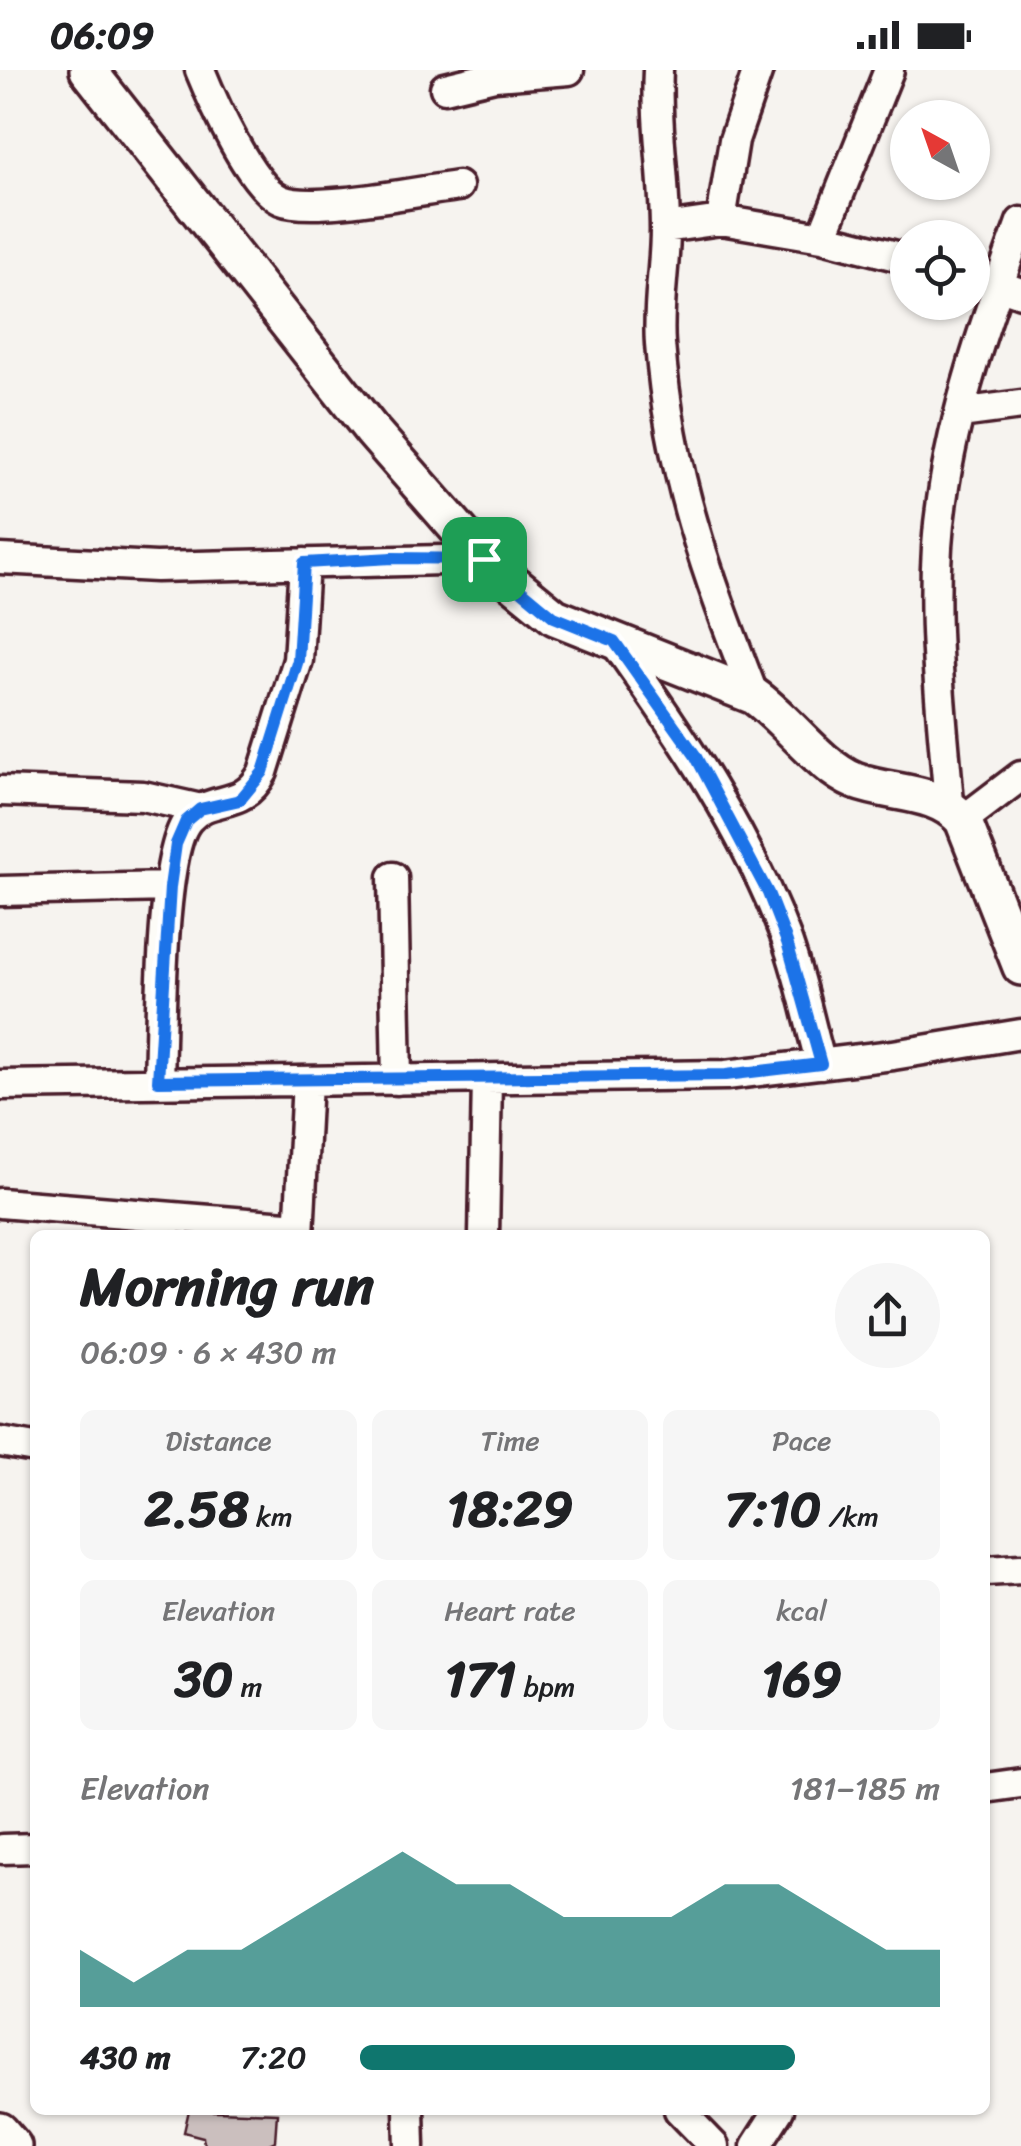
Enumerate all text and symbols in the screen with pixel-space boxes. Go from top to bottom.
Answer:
text: 06:09 [50,2,154,69]
north arrow [890,100,990,200]
map controls [890,100,990,320]
button: locate [890,220,990,320]
pin [442,517,527,602]
icon: arrive [457,532,512,587]
text: Morning run [80,1238,374,1335]
button: share [835,1263,940,1368]
text: 06:09 · 6 × 430 m [80,1324,336,1381]
text: Distance [165,1416,271,1465]
text: Time [480,1416,540,1465]
text: Pace [772,1416,831,1465]
text: 2.58 [144,1465,249,1554]
text: 18:29 [447,1465,573,1554]
text: 7:10 [725,1465,821,1554]
text: km [249,1492,292,1541]
text: /km [821,1492,879,1541]
text: Elevation [162,1586,275,1635]
text: Heart rate [444,1586,576,1635]
text: kcal [776,1586,827,1635]
text: 30 [174,1635,233,1724]
text: 171 [445,1635,516,1724]
text: 169 [761,1635,842,1724]
text: m [233,1662,262,1711]
text: bpm [516,1662,575,1711]
text: Elevation [80,1760,210,1817]
text: 181–185 m [790,1760,940,1817]
text: 430 m [80,2029,171,2086]
text: 7:20 [240,2029,307,2086]

